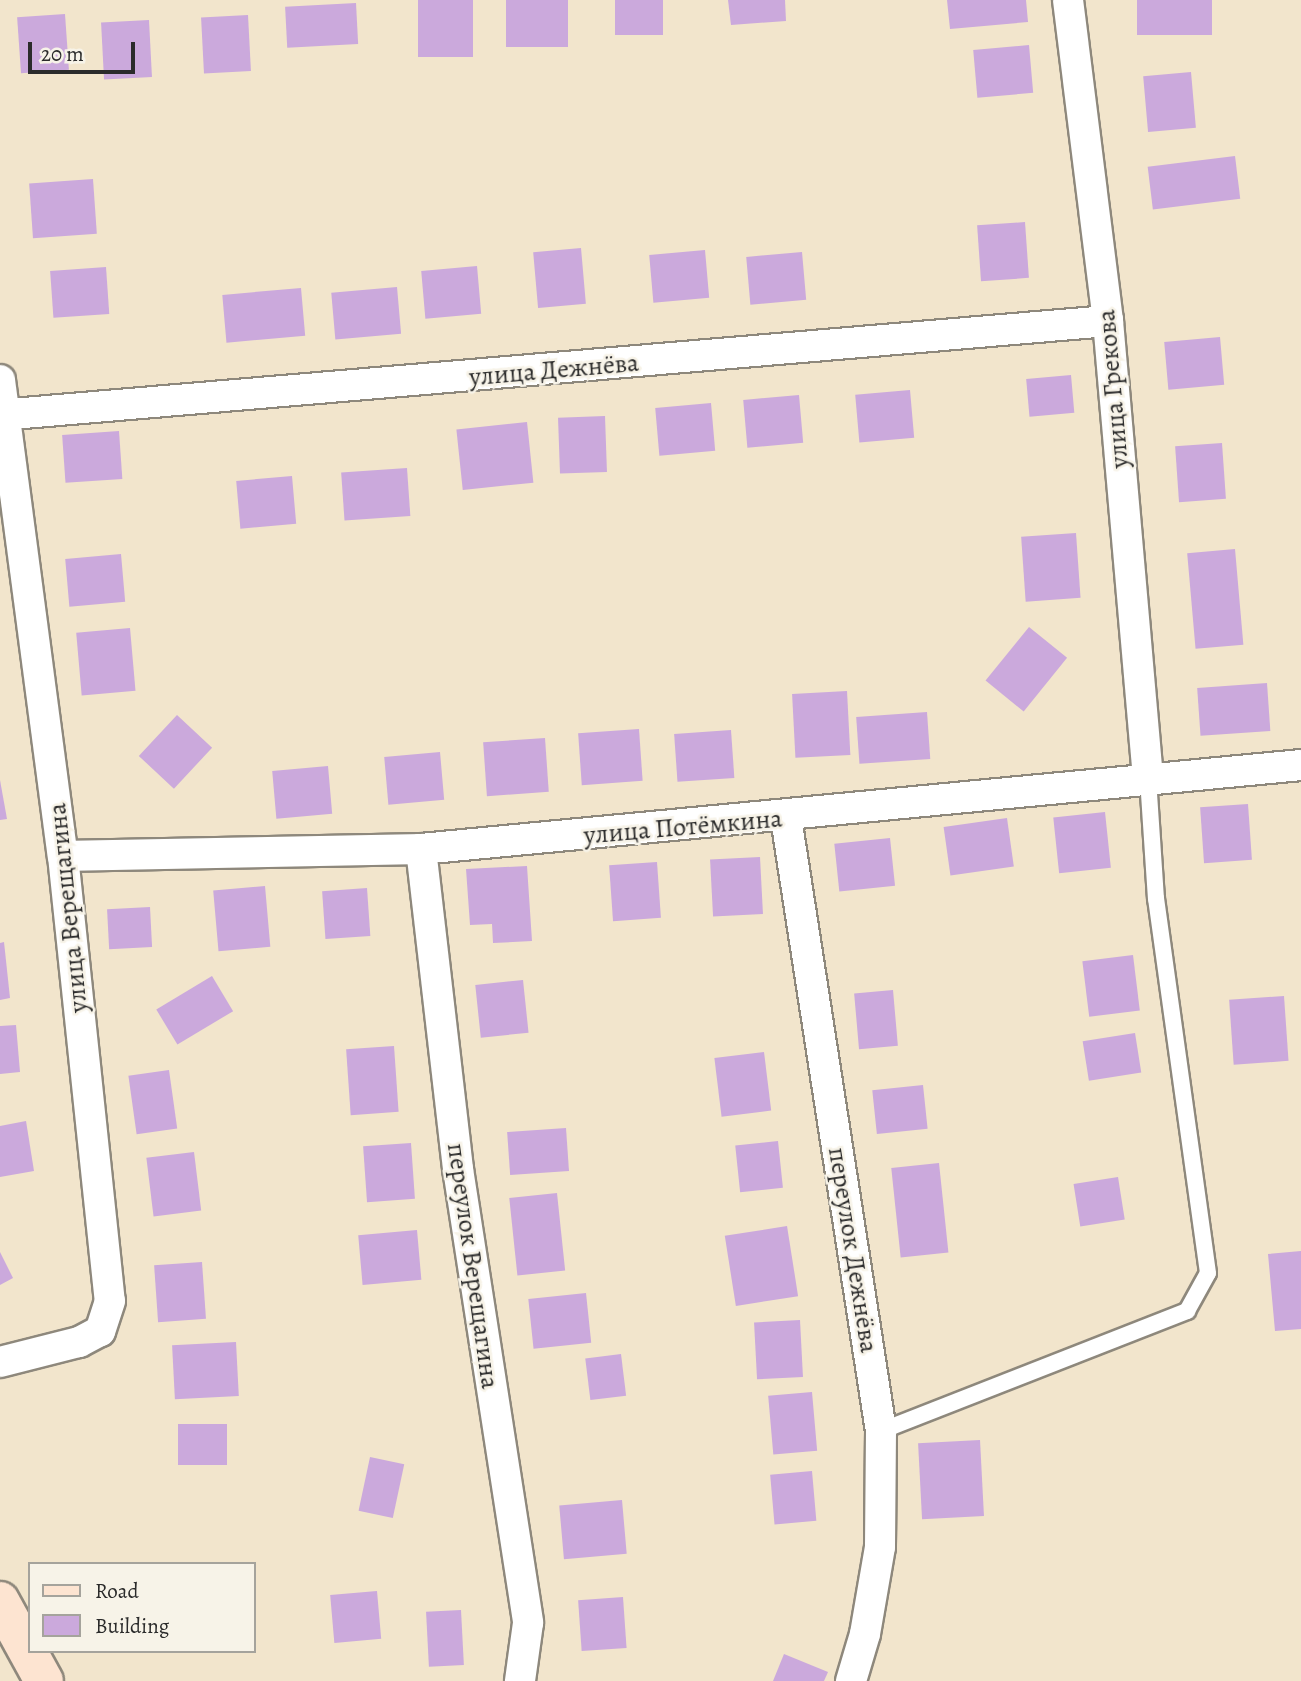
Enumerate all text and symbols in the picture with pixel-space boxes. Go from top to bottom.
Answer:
scale bar [32,28,138,72]
text: 20 m [41,40,84,68]
street label: улица Грекова [1091,308,1135,470]
street label: улица Дежнёва [468,347,640,393]
street label: улица Верещагина [41,802,95,1014]
street label: улица Потёмкина [582,803,784,851]
street label: переулок Верещагина [440,1141,506,1391]
street label: переулок Дежнёва [821,1145,885,1355]
legend [28,1562,256,1653]
text: Road [95,1577,139,1605]
text: Building [95,1612,169,1640]

